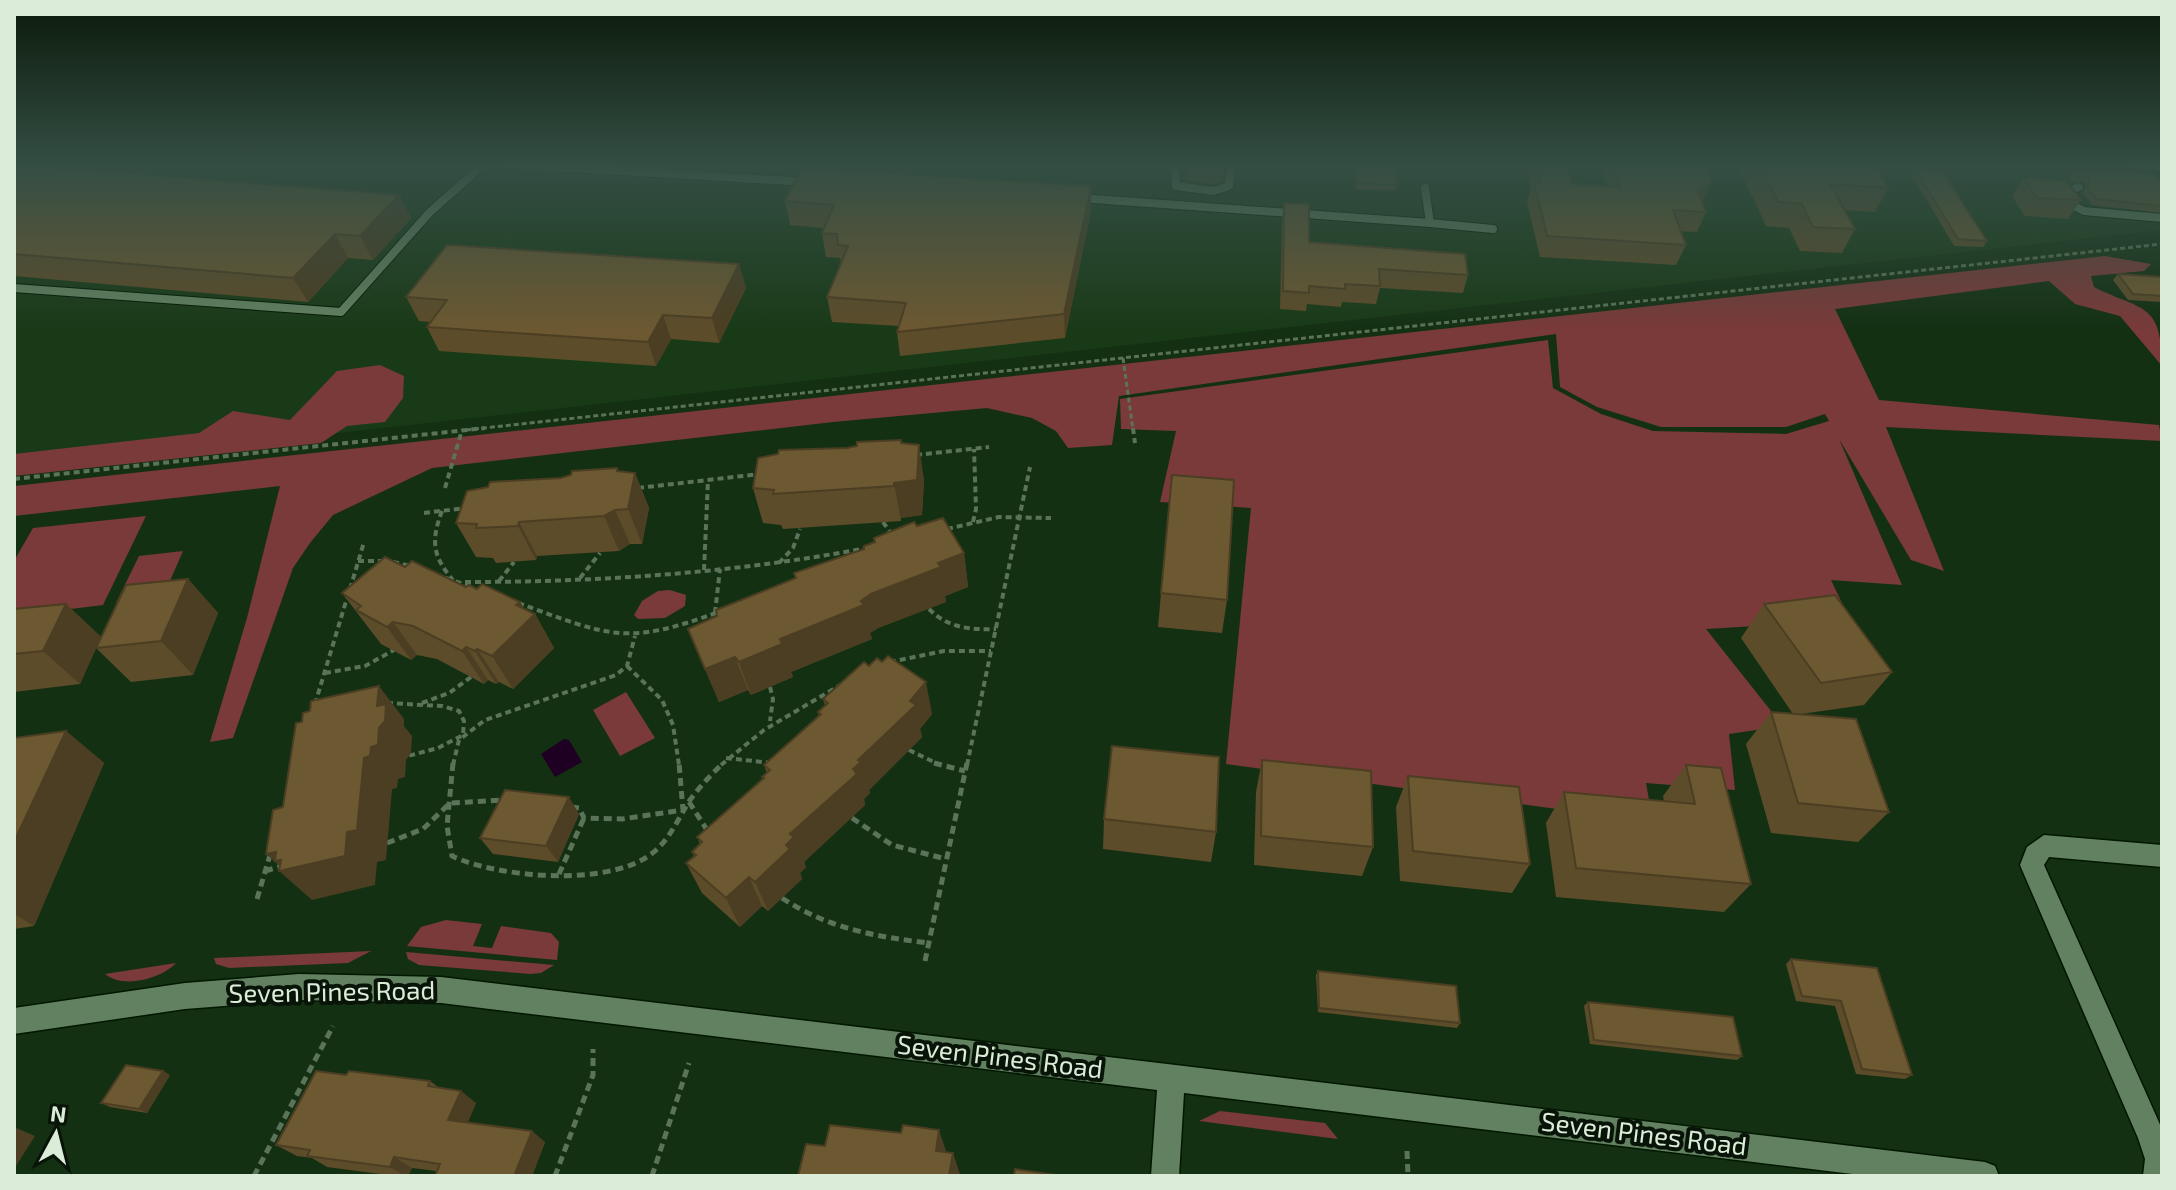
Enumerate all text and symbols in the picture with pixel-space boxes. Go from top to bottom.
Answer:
street label: Seven Pines Road [228,973,436,1008]
street label: Seven Pines Road [896,1028,1105,1083]
north arrow [16,1094,96,1174]
text: N [49,1099,68,1127]
street label: Seven Pines Road [1540,1105,1749,1160]

